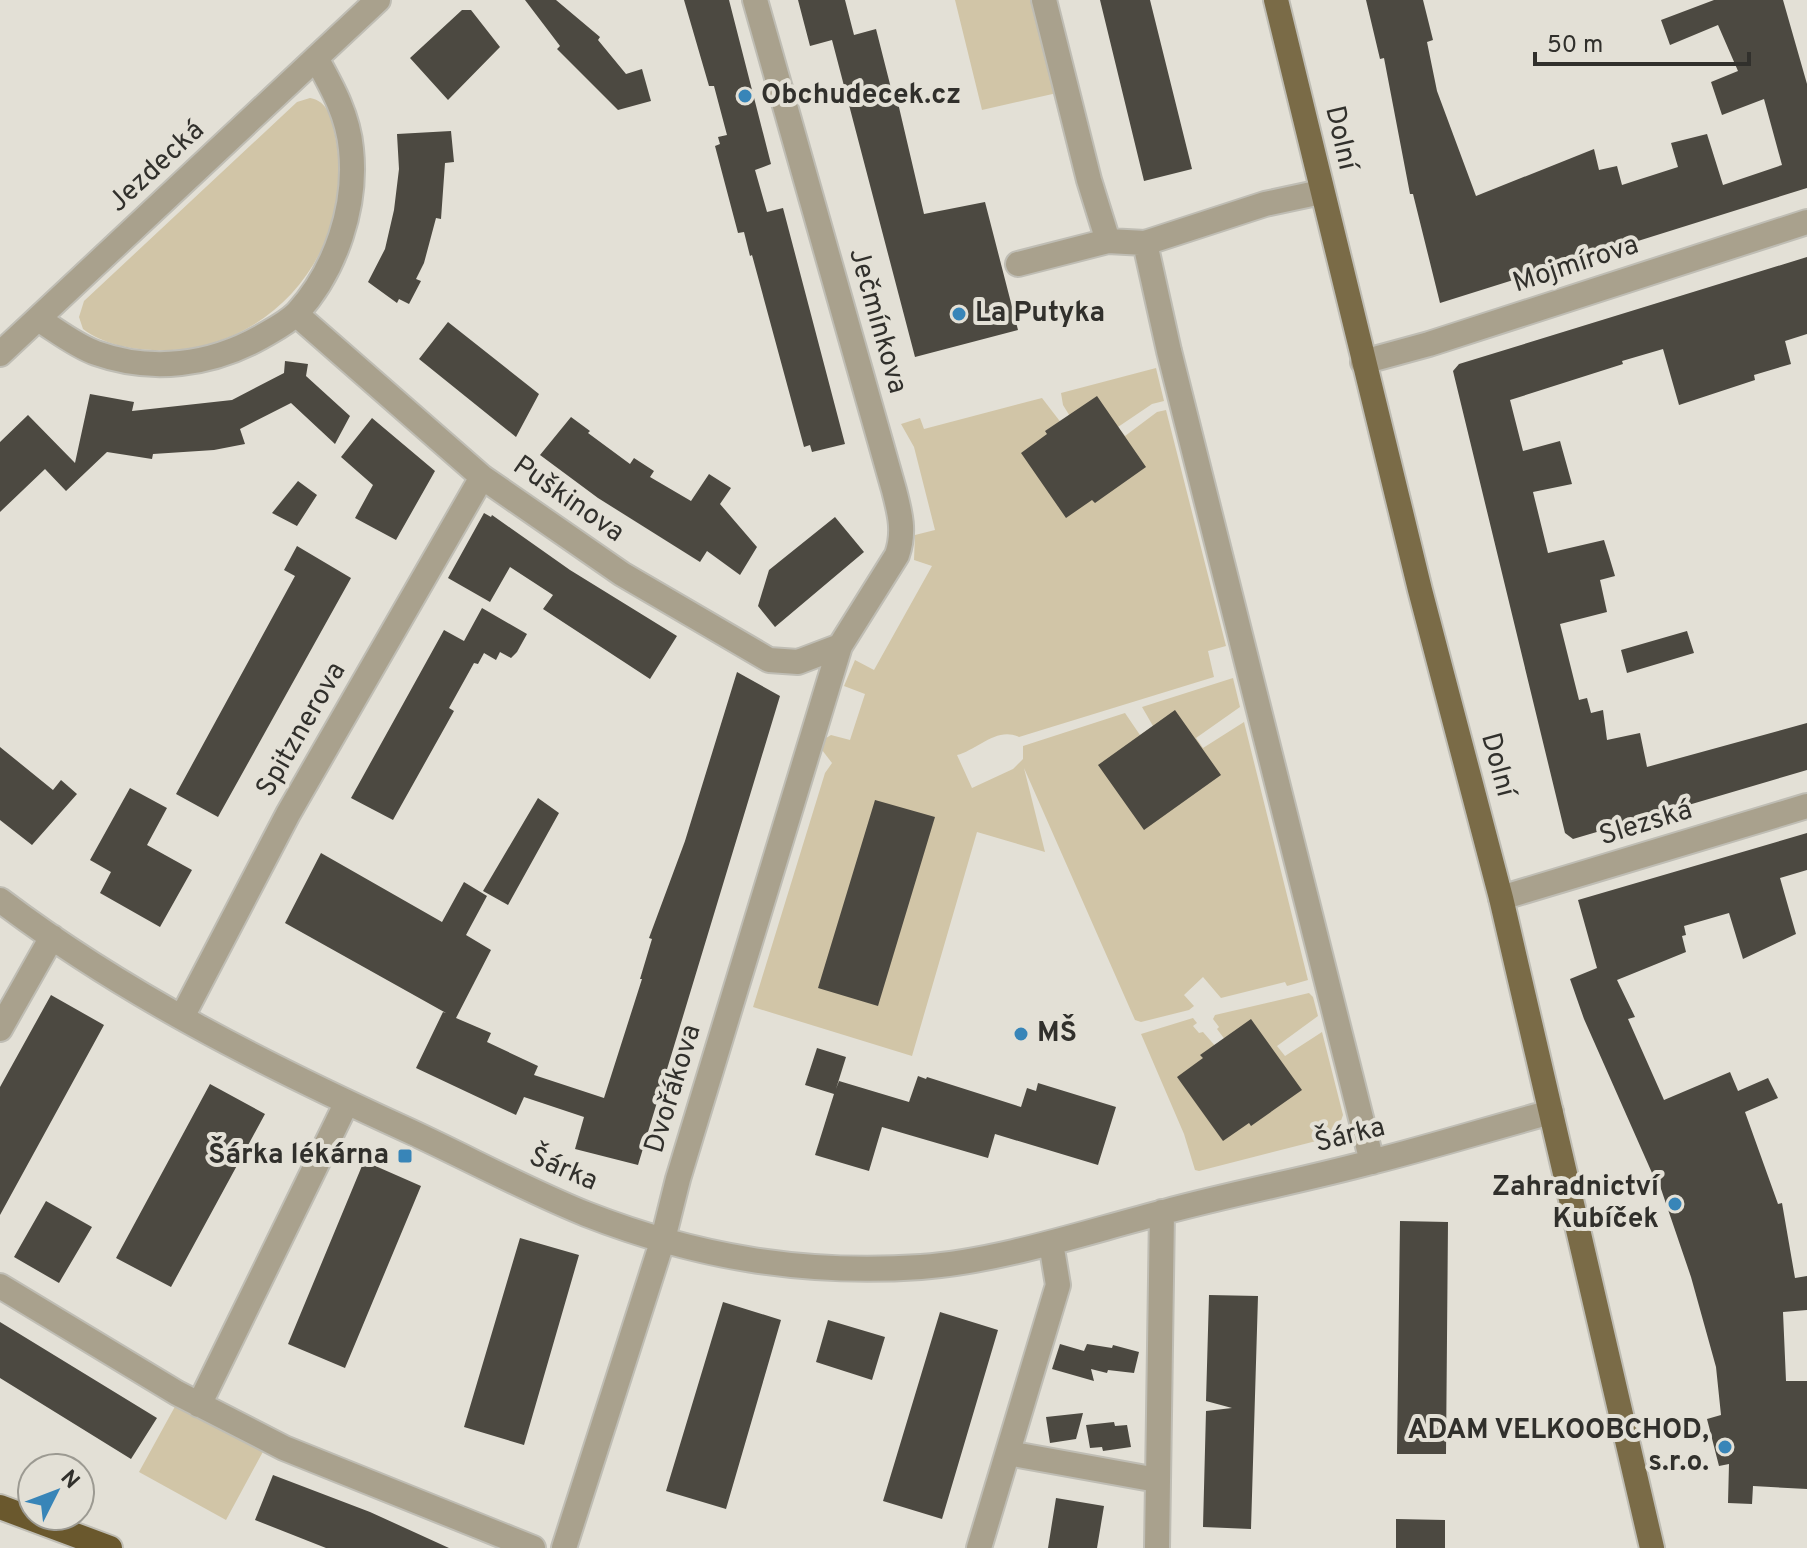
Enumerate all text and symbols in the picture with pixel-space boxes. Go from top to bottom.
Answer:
scale bar [1535,16,1749,66]
text: 50 m [1547,31,1603,61]
place label: Obchudecek.cz [761,78,961,114]
marker: Obchudecek.cz [736,87,754,105]
street label: Dolní [1315,102,1365,176]
street label: Jezdecká [101,113,213,221]
street label: Mojmírova [1508,228,1644,302]
street label: Ječmínkova [839,244,915,398]
place label: La Putyka [975,296,1105,332]
marker: La Putyka [950,305,968,323]
street label: Puškinova [505,448,631,552]
street label: Spitznerova [249,656,355,804]
street label: Dolní [1471,729,1524,804]
street label: Slezská [1595,793,1697,855]
place label: MŠ [1037,1014,1077,1052]
street label: Dvořákova [637,1020,711,1158]
marker: MŠ [1012,1025,1030,1043]
street label: Šárka [1311,1108,1389,1162]
place label: Šárka lékárna [208,1136,389,1174]
street label: Šárka [523,1138,604,1200]
marker: Šárka lékárna [396,1147,414,1165]
place label: Zahradnictví Kubíček [1492,1170,1661,1238]
marker: Zahradnictví Kubíček [1666,1195,1684,1213]
place label: ADAM VELKOOBCHOD, s.r.o. [1408,1413,1709,1481]
marker: ADAM VELKOOBCHOD, s.r.o. [1716,1438,1734,1456]
north arrow [16,1452,96,1532]
text: N [54,1465,84,1495]

